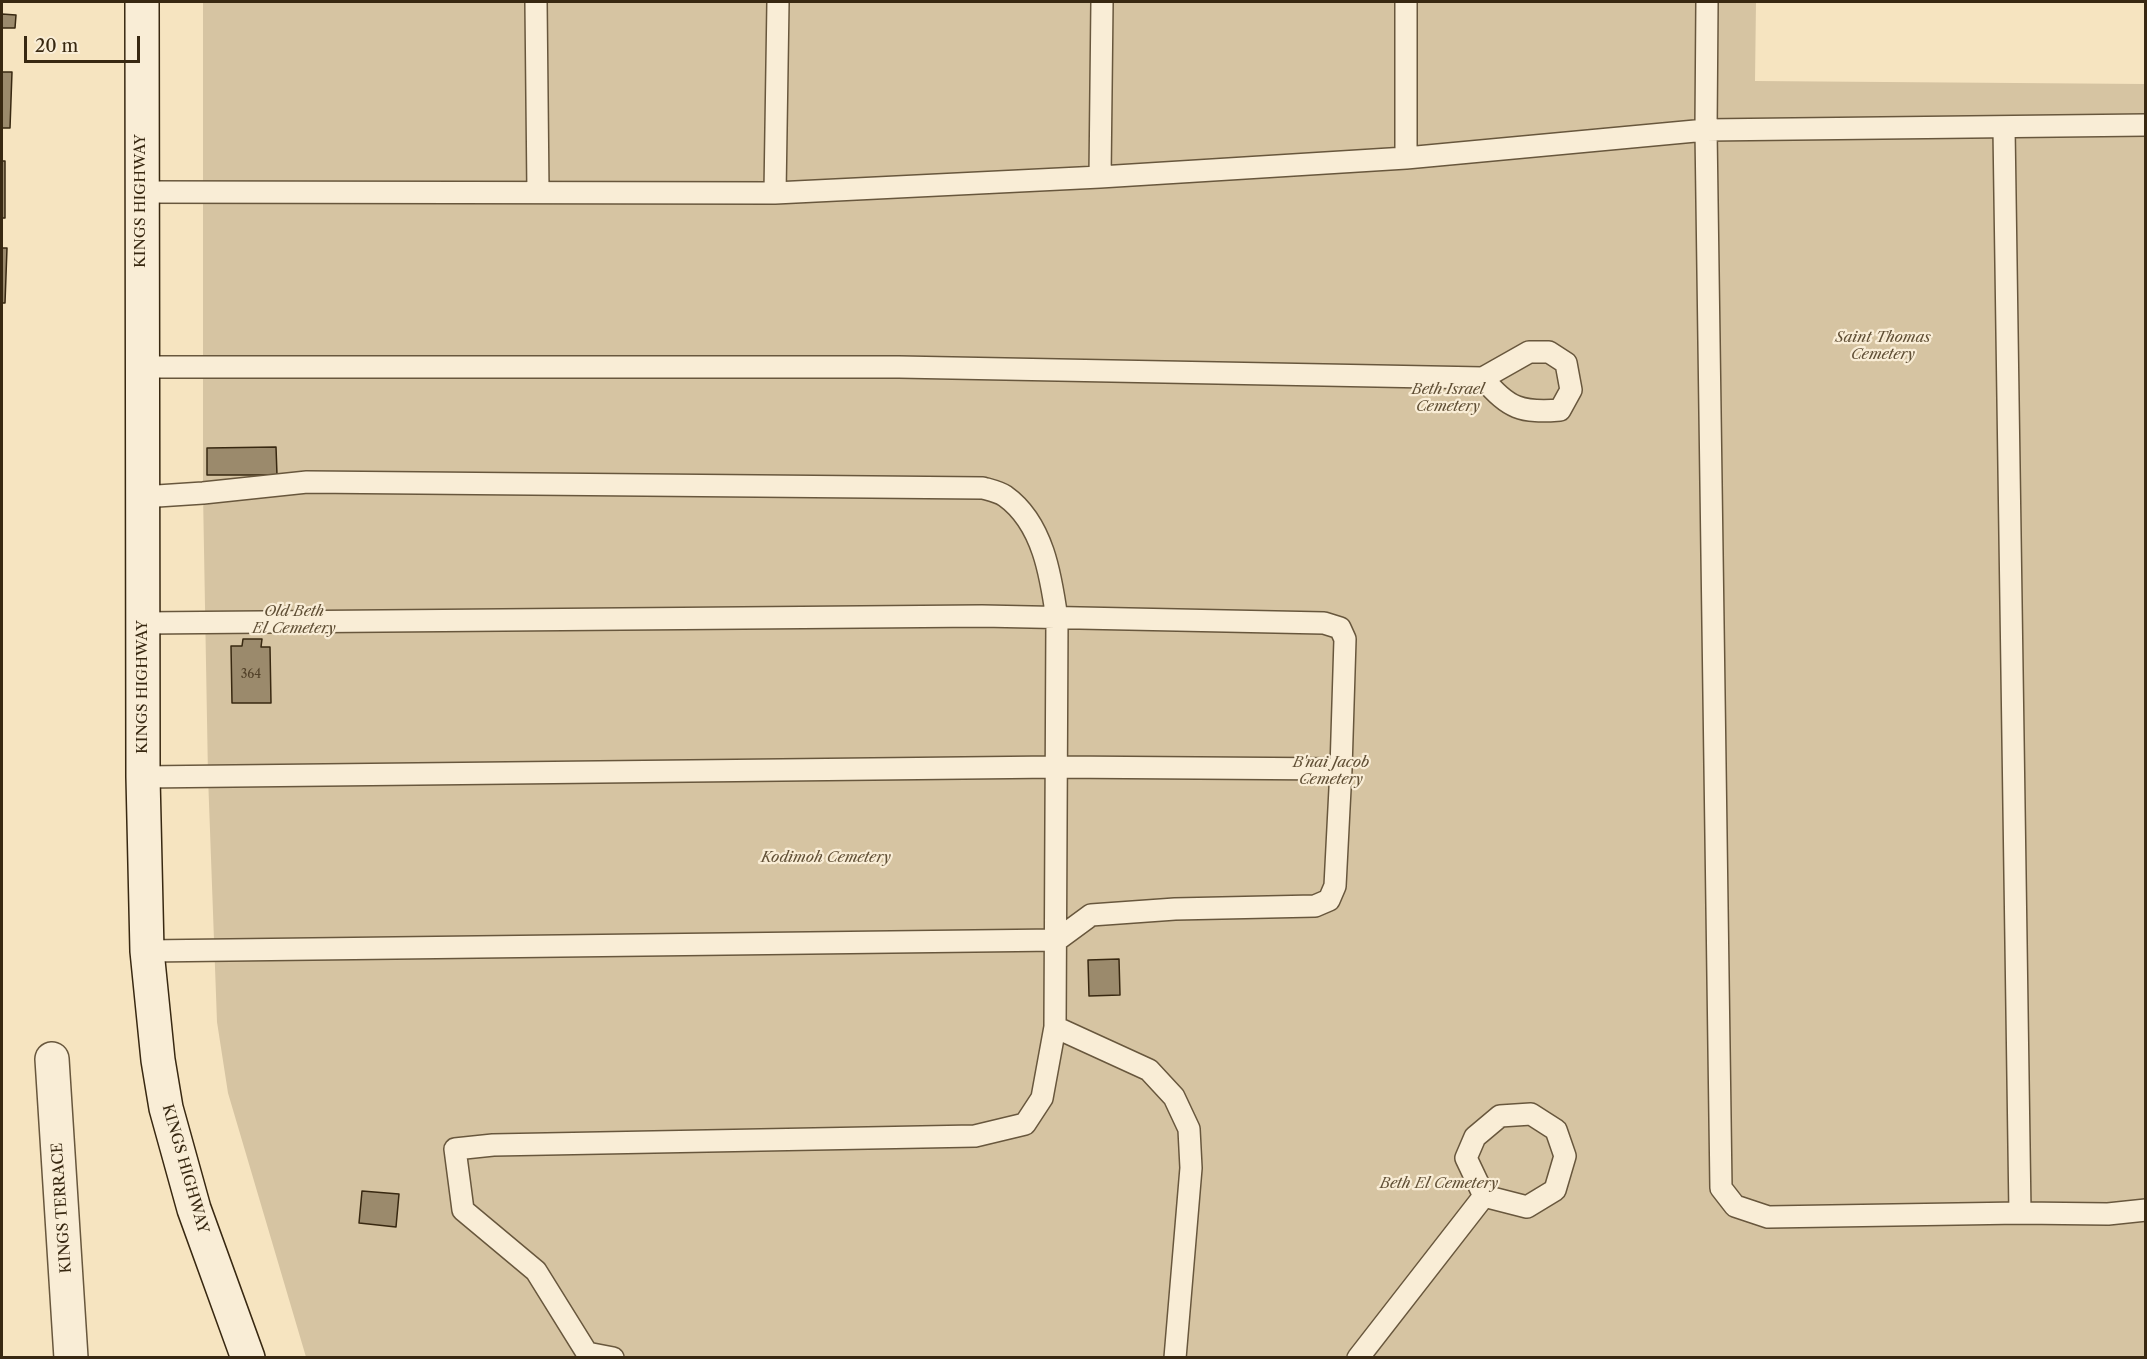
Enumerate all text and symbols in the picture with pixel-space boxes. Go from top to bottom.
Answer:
scale bar [27,24,142,62]
text: 20 m [35,35,78,57]
street label: KINGS HIGHWAY [132,134,150,268]
park label: Saint Thomas Cemetery [1835,329,1931,364]
park label: Beth Israel Cemetery [1411,381,1485,416]
park label: Old Beth El Cemetery [252,603,336,638]
street label: KINGS HIGHWAY [134,620,152,754]
house number: 364 [241,668,261,682]
park label: B'nai Jacob Cemetery [1293,754,1369,789]
park label: Kodimoh Cemetery [761,849,891,867]
street label: KINGS HIGHWAY [158,1102,212,1236]
street label: KINGS TERRACE [48,1142,76,1274]
park label: Beth El Cemetery [1380,1175,1498,1193]

